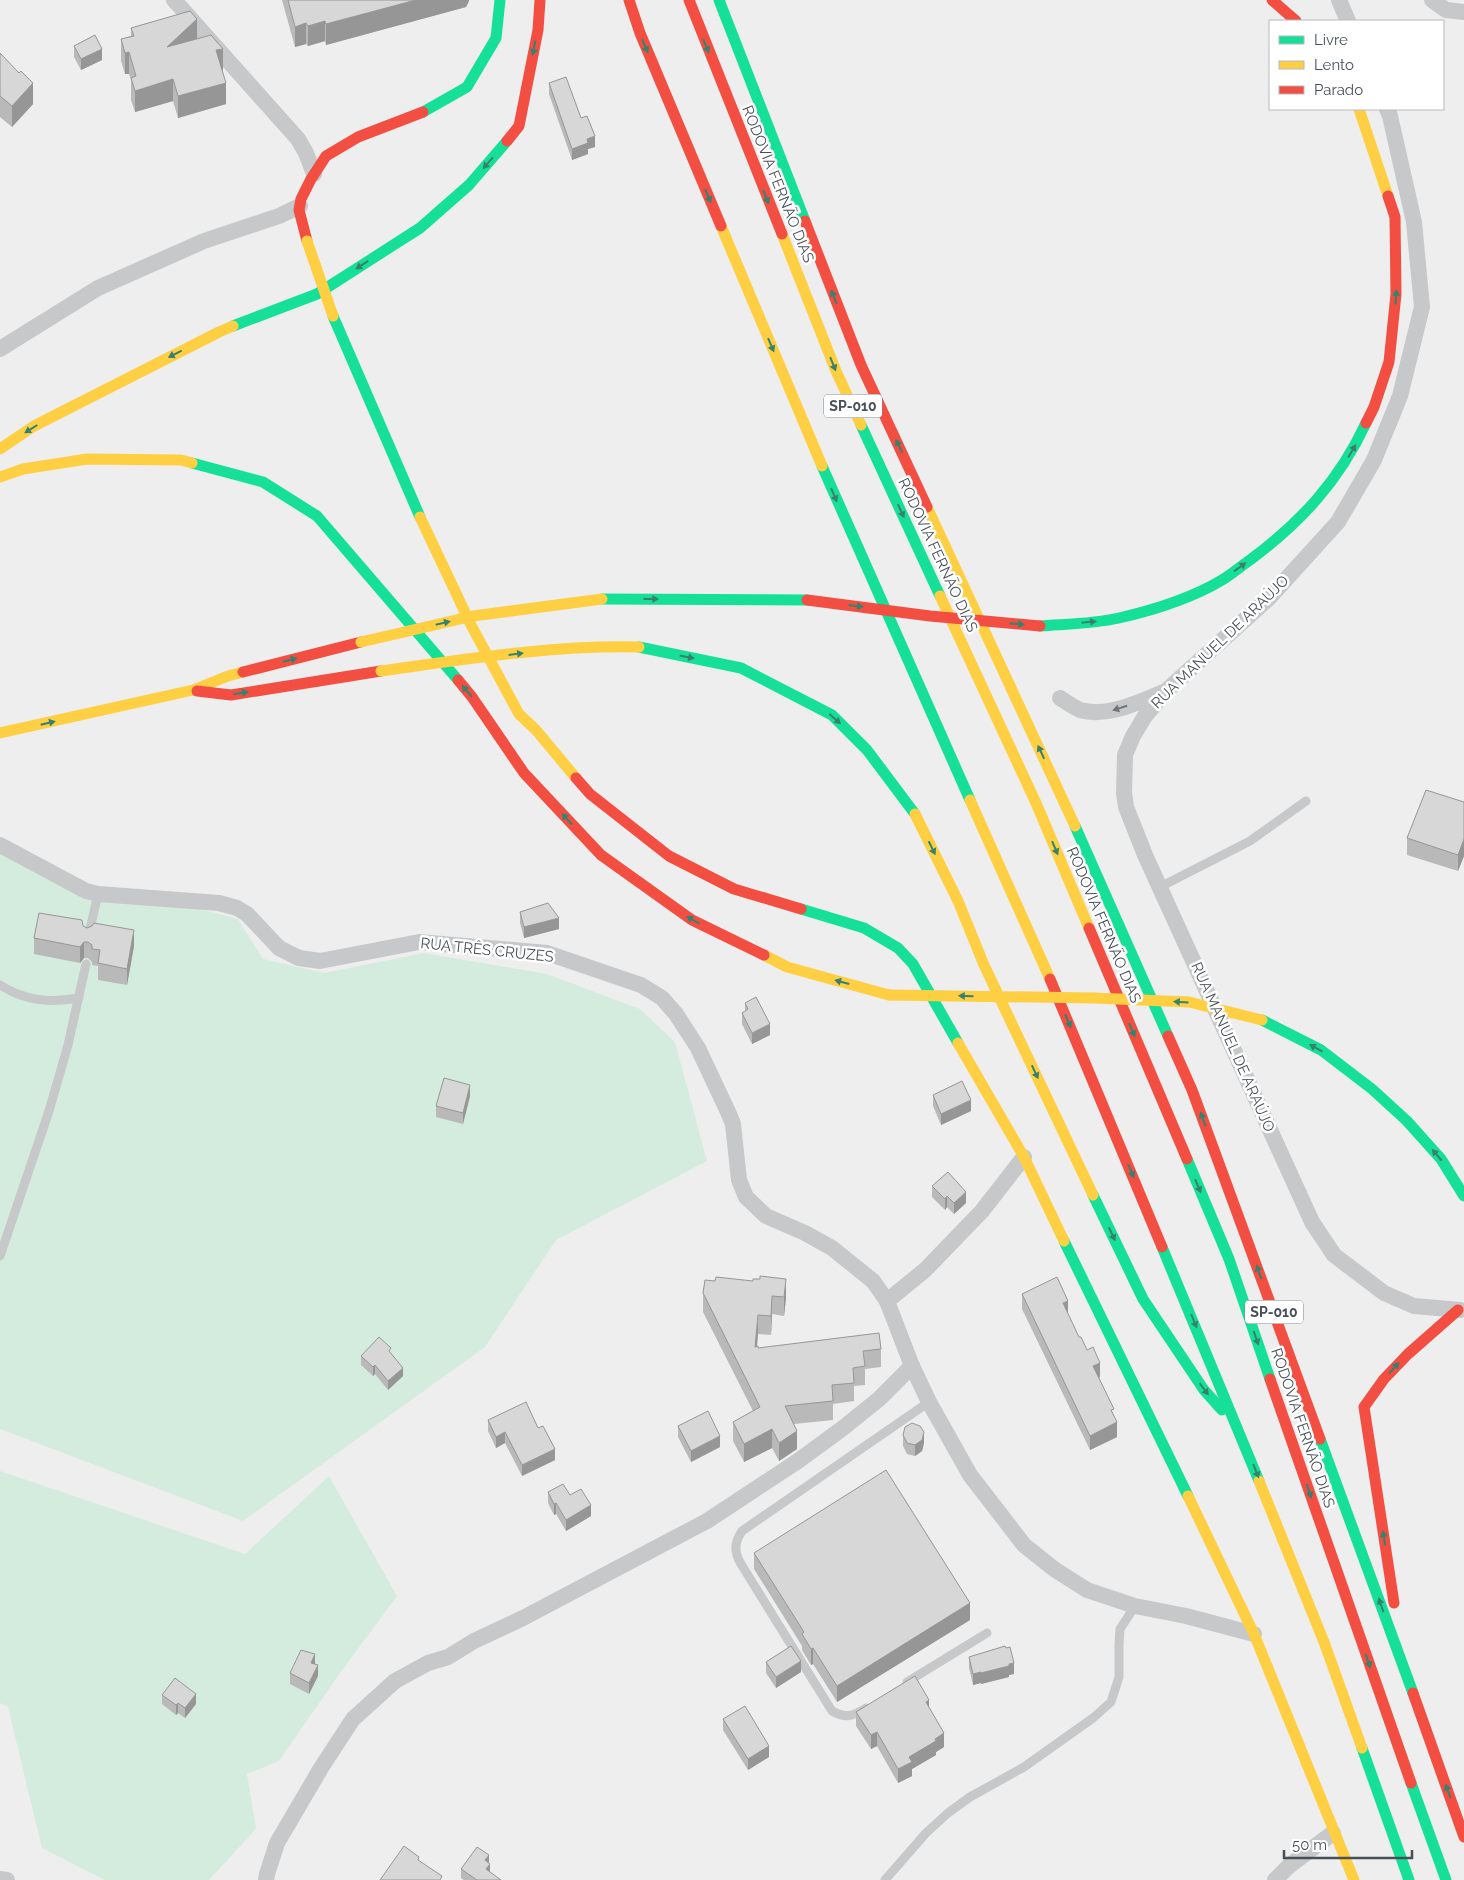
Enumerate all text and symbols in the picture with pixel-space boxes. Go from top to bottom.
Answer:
legend [1269,20,1444,110]
text: Livre [1314,31,1348,49]
one-way arrow [642,39,650,53]
one-way arrow [702,39,710,54]
one-way arrow [530,41,538,57]
text: Lento [1314,56,1354,74]
text: Parado [1314,81,1363,99]
street label: RODOVIA FERNÃO DIAS [738,103,818,265]
one-way arrow [482,157,493,170]
one-way arrow [705,189,713,203]
one-way arrow [763,189,771,204]
one-way arrow [356,260,369,270]
one-way arrow [1392,289,1400,305]
one-way arrow [830,290,838,304]
one-way arrow [768,338,776,353]
one-way arrow [168,350,182,358]
one-way arrow [830,356,838,371]
road number: SP-010 [824,394,882,418]
one-way arrow [24,424,37,433]
one-way arrow [895,439,903,453]
one-way arrow [1347,445,1356,458]
street label: RODOVIA FERNÃO DIAS [894,475,982,635]
one-way arrow [831,488,839,502]
one-way arrow [898,504,906,518]
one-way arrow [1233,562,1247,572]
street label: RUA MANUEL DE ARAÚJO [1148,572,1292,712]
one-way arrow [643,595,659,603]
one-way arrow [848,602,864,610]
one-way arrow [1081,618,1097,626]
one-way arrow [435,619,450,627]
one-way arrow [1010,620,1026,628]
one-way arrow [509,649,525,657]
one-way arrow [679,653,694,661]
one-way arrow [282,656,297,664]
one-way arrow [461,685,472,698]
one-way arrow [234,689,250,697]
one-way arrow [1112,704,1127,712]
one-way arrow [828,714,841,725]
one-way arrow [40,719,55,727]
one-way arrow [1037,745,1045,759]
one-way arrow [561,813,573,825]
one-way arrow [928,841,936,855]
one-way arrow [1052,841,1060,855]
street label: RODOVIA FERNÃO DIAS [1063,844,1145,1006]
one-way arrow [686,916,699,925]
street label: RUA TRÊS CRUZES [420,934,554,966]
street label: RUA MANUEL DE ARAÚJO [1187,959,1279,1135]
one-way arrow [835,978,850,986]
one-way arrow [957,992,973,1000]
one-way arrow [1172,998,1188,1006]
one-way arrow [1064,1014,1072,1028]
one-way arrow [1129,1023,1137,1037]
one-way arrow [1310,1043,1323,1052]
one-way arrow [1031,1065,1039,1079]
one-way arrow [1199,1112,1206,1127]
one-way arrow [1432,1149,1443,1162]
one-way arrow [1127,1164,1135,1178]
one-way arrow [1194,1179,1202,1193]
one-way arrow [1109,1227,1117,1241]
one-way arrow [1255,1264,1263,1279]
road number: SP-010 [1245,1300,1303,1324]
one-way arrow [1190,1314,1198,1328]
one-way arrow [1253,1330,1260,1345]
street label: RODOVIA FERNÃO DIAS [1267,1346,1339,1510]
one-way arrow [1388,1363,1400,1375]
one-way arrow [1198,1382,1209,1395]
one-way arrow [1252,1464,1260,1478]
one-way arrow [1306,1484,1313,1499]
one-way arrow [1379,1530,1387,1546]
one-way arrow [1377,1598,1385,1613]
one-way arrow [1364,1654,1372,1669]
one-way arrow [1443,1784,1451,1799]
scale bar [1284,1828,1412,1860]
text: 50 m [1292,1836,1327,1854]

